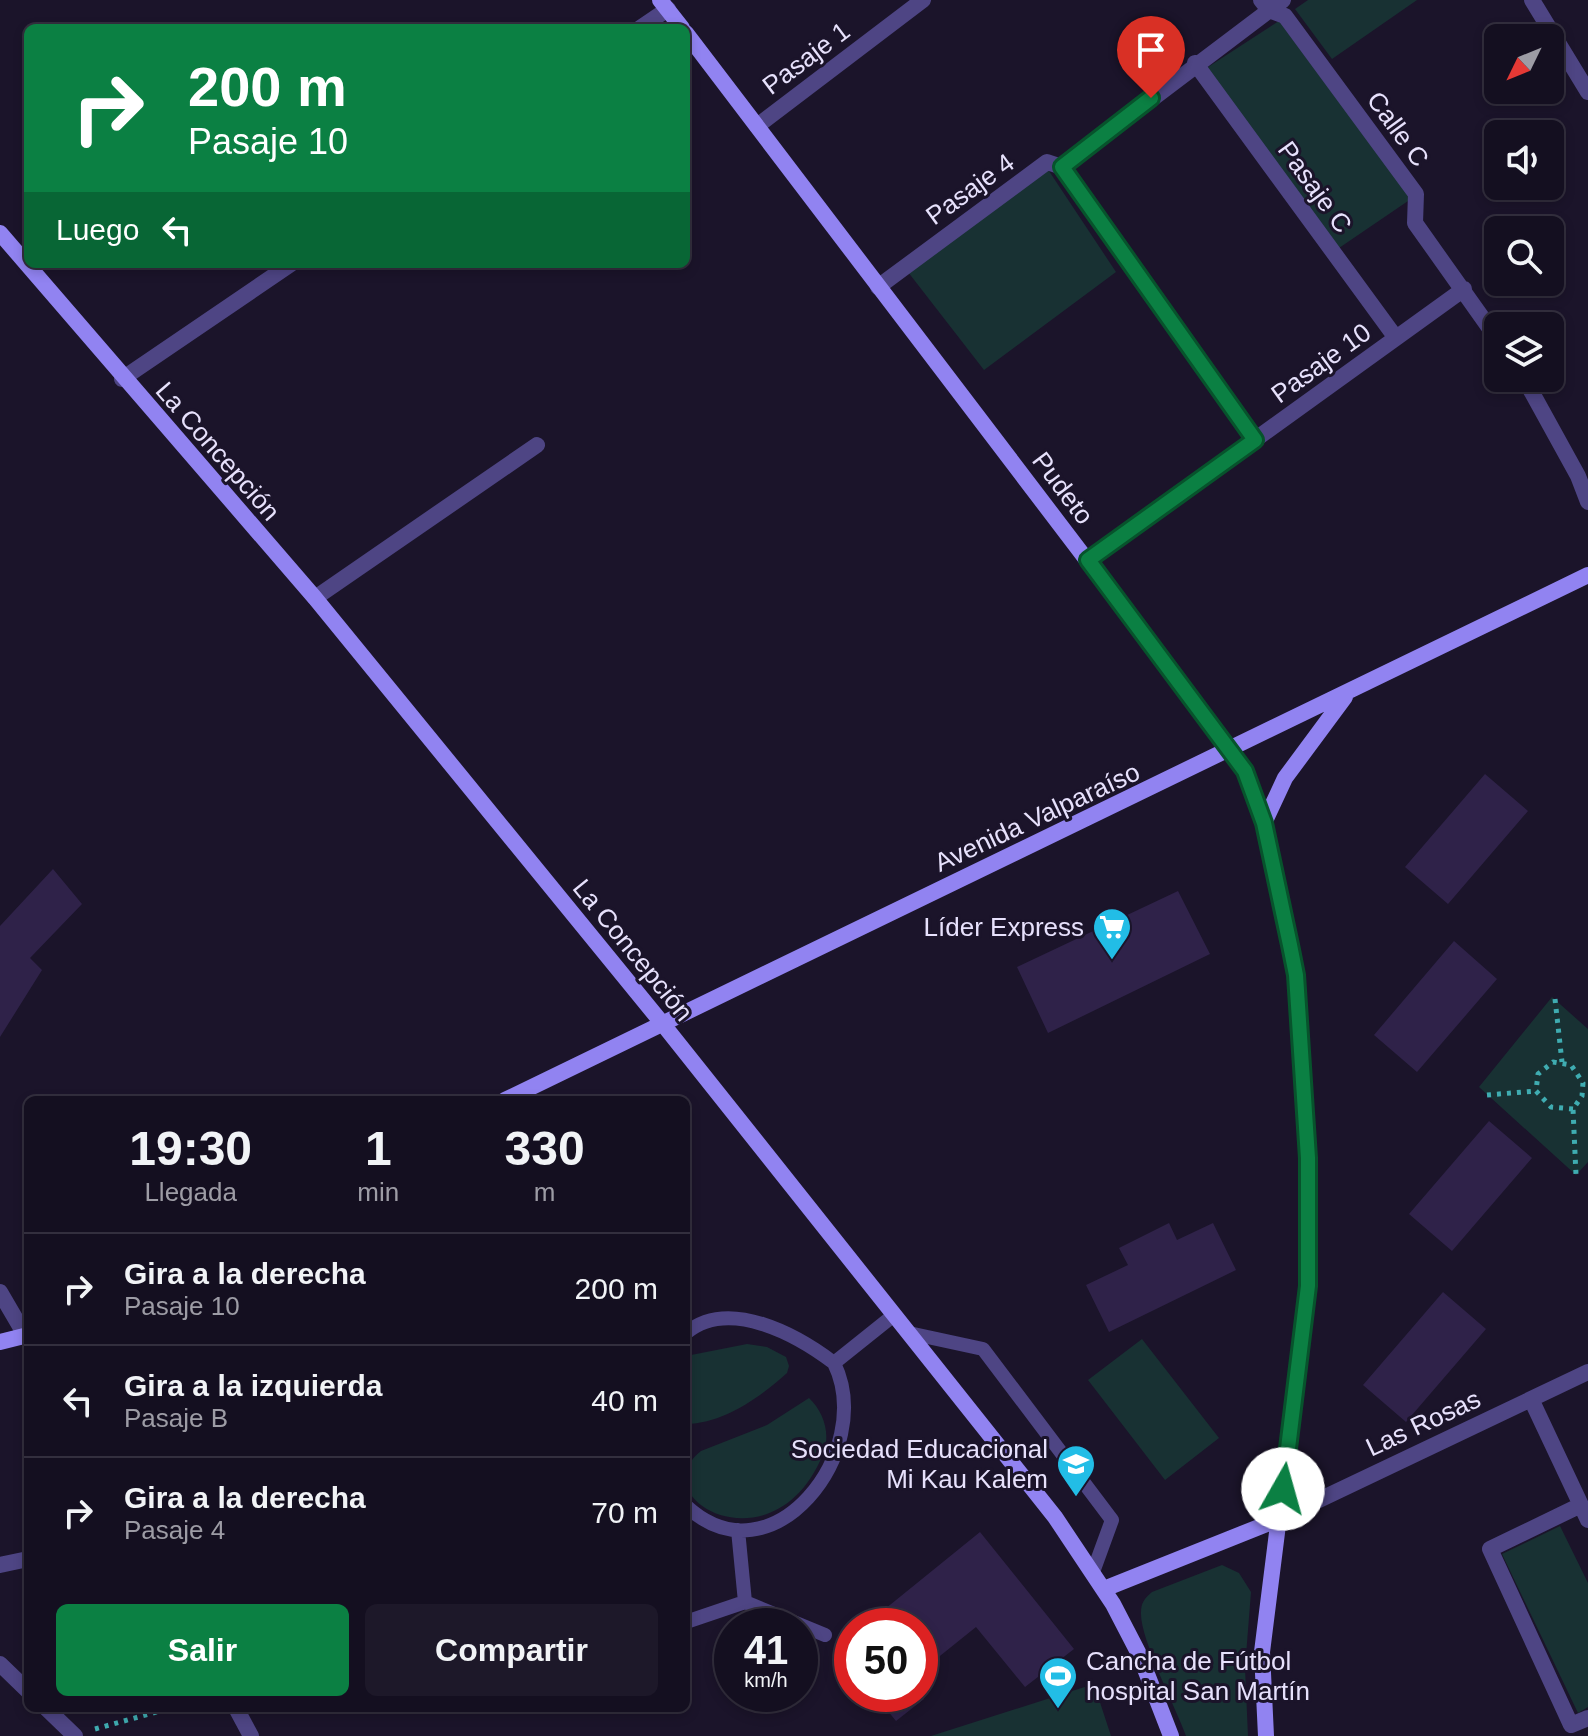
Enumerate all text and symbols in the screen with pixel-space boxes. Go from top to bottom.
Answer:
street label: Pasaje 1 [757,16,855,100]
pin [1117,16,1185,98]
north arrow [1484,24,1564,104]
map controls [1484,24,1564,392]
icon: arrive [1129,28,1173,72]
text: 200 m [188,55,347,118]
icon: right [56,56,160,160]
street label: Calle C [1361,86,1435,172]
button: sound [1484,120,1564,200]
text: Pasaje 10 [188,121,348,162]
street label: Pasaje C [1272,136,1358,238]
street label: Pasaje 4 [920,147,1020,231]
icon: left [155,208,199,252]
text: Luego [56,213,139,246]
button: search [1484,216,1564,296]
button: layers [1484,312,1564,392]
street label: Pasaje 10 [1265,317,1377,409]
street label: La Concepción [150,376,286,526]
street label: Pudeto [1026,446,1100,530]
street label: Avenida Valparaíso [930,756,1144,878]
street label: La Concepción [567,873,699,1027]
supermarket icon: Líder Express [1091,906,1133,961]
place label: Líder Express [924,912,1084,942]
text: 19:30 [129,1122,252,1175]
text: 1 [365,1122,392,1175]
text: 330 [505,1122,585,1175]
text: Llegada [144,1177,237,1207]
text: min [357,1177,399,1207]
text: m [534,1177,555,1207]
text: Gira a la derecha [124,1257,366,1290]
icon: right [56,1267,100,1311]
text: 200 m [575,1272,658,1305]
text: Pasaje 10 [124,1291,240,1321]
text: Gira a la izquierda [124,1369,382,1402]
icon: left [56,1379,100,1423]
street label: Las Rosas [1361,1383,1485,1463]
text: 40 m [591,1384,658,1417]
text: Pasaje B [124,1403,228,1433]
place label: Sociedad Educacional Mi Kau Kalem [791,1434,1048,1494]
school or university icon: Sociedad Educacional Mi Kau Kalem [1055,1443,1097,1498]
position arrow [1241,1447,1325,1531]
text: Gira a la derecha [124,1481,366,1514]
icon: right [56,1491,100,1535]
text: 70 m [591,1496,658,1529]
text: Pasaje 4 [124,1515,225,1545]
button: Salir [56,1604,349,1696]
button: Compartir [365,1604,658,1696]
speed limit sign: 50 [834,1608,938,1712]
text: 41 [744,1628,788,1672]
place label: Cancha de Fútbol hospital San Martín [1086,1646,1310,1706]
sports icon: Cancha de Fútbol hospital San Martín [1037,1655,1079,1710]
text: km/h [744,1669,788,1691]

